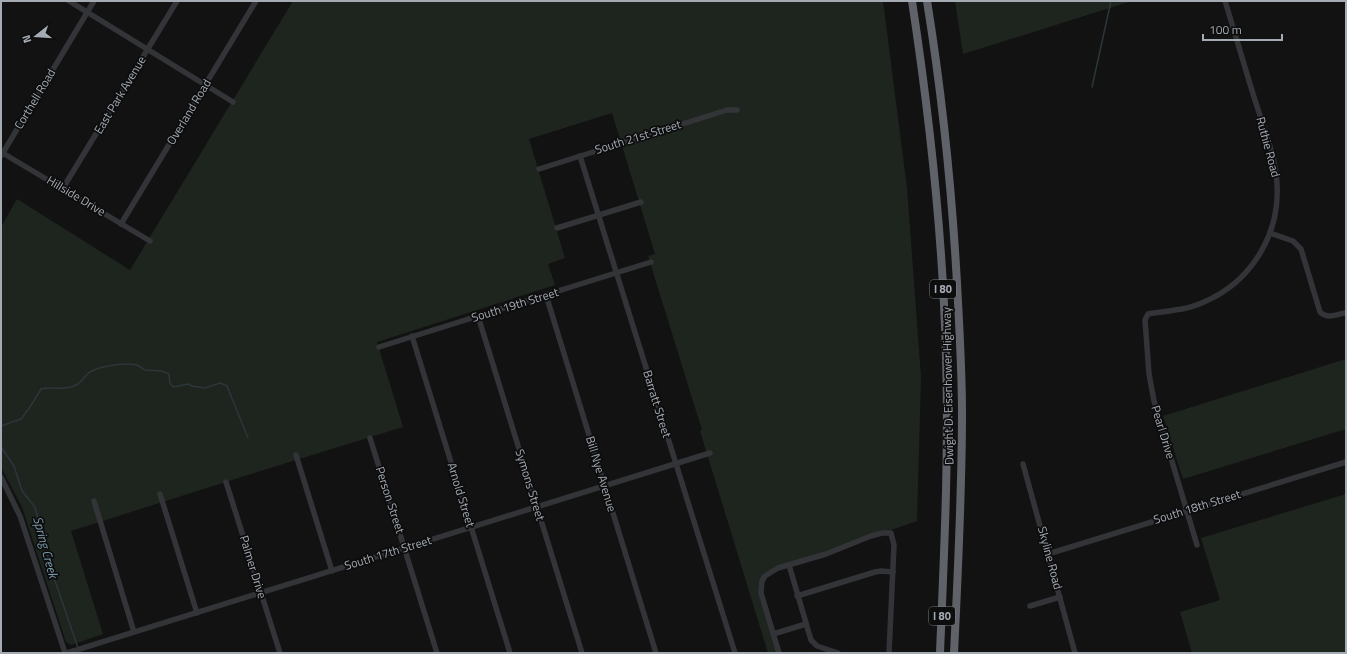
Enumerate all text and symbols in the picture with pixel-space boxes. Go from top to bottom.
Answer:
north arrow [16,16,56,56]
scale bar [1203,16,1282,42]
text: 100 m [1209,20,1242,39]
text: N [18,33,35,45]
street label: East Park Avenue [89,52,150,137]
street label: Corthell Road [9,65,60,133]
street label: Overland Road [161,75,216,148]
street label: South 21st Street [592,114,684,159]
street label: Ruthie Road [1251,115,1286,179]
street label: Hillside Drive [43,170,109,221]
road number: I 80 [930,280,956,298]
street label: South 19th Street [469,282,562,327]
street label: Dwight D. Eisenhower Highway [937,307,958,465]
street label: Barratt Street [638,368,677,441]
street label: Pearl Drive [1146,403,1181,461]
street label: Bill Nye Avenue [581,434,622,514]
street label: Symons Street [511,447,551,524]
street label: Arnold Street [443,460,481,530]
street label: Person Street [371,464,410,536]
street label: South 18th Street [1151,484,1244,529]
water label: Spring Creek [28,514,64,582]
street label: Skyline Road [1033,524,1068,592]
street label: South 17th Street [342,530,435,575]
street label: Palmer Drive [235,533,272,601]
road number: I 80 [929,607,955,625]

